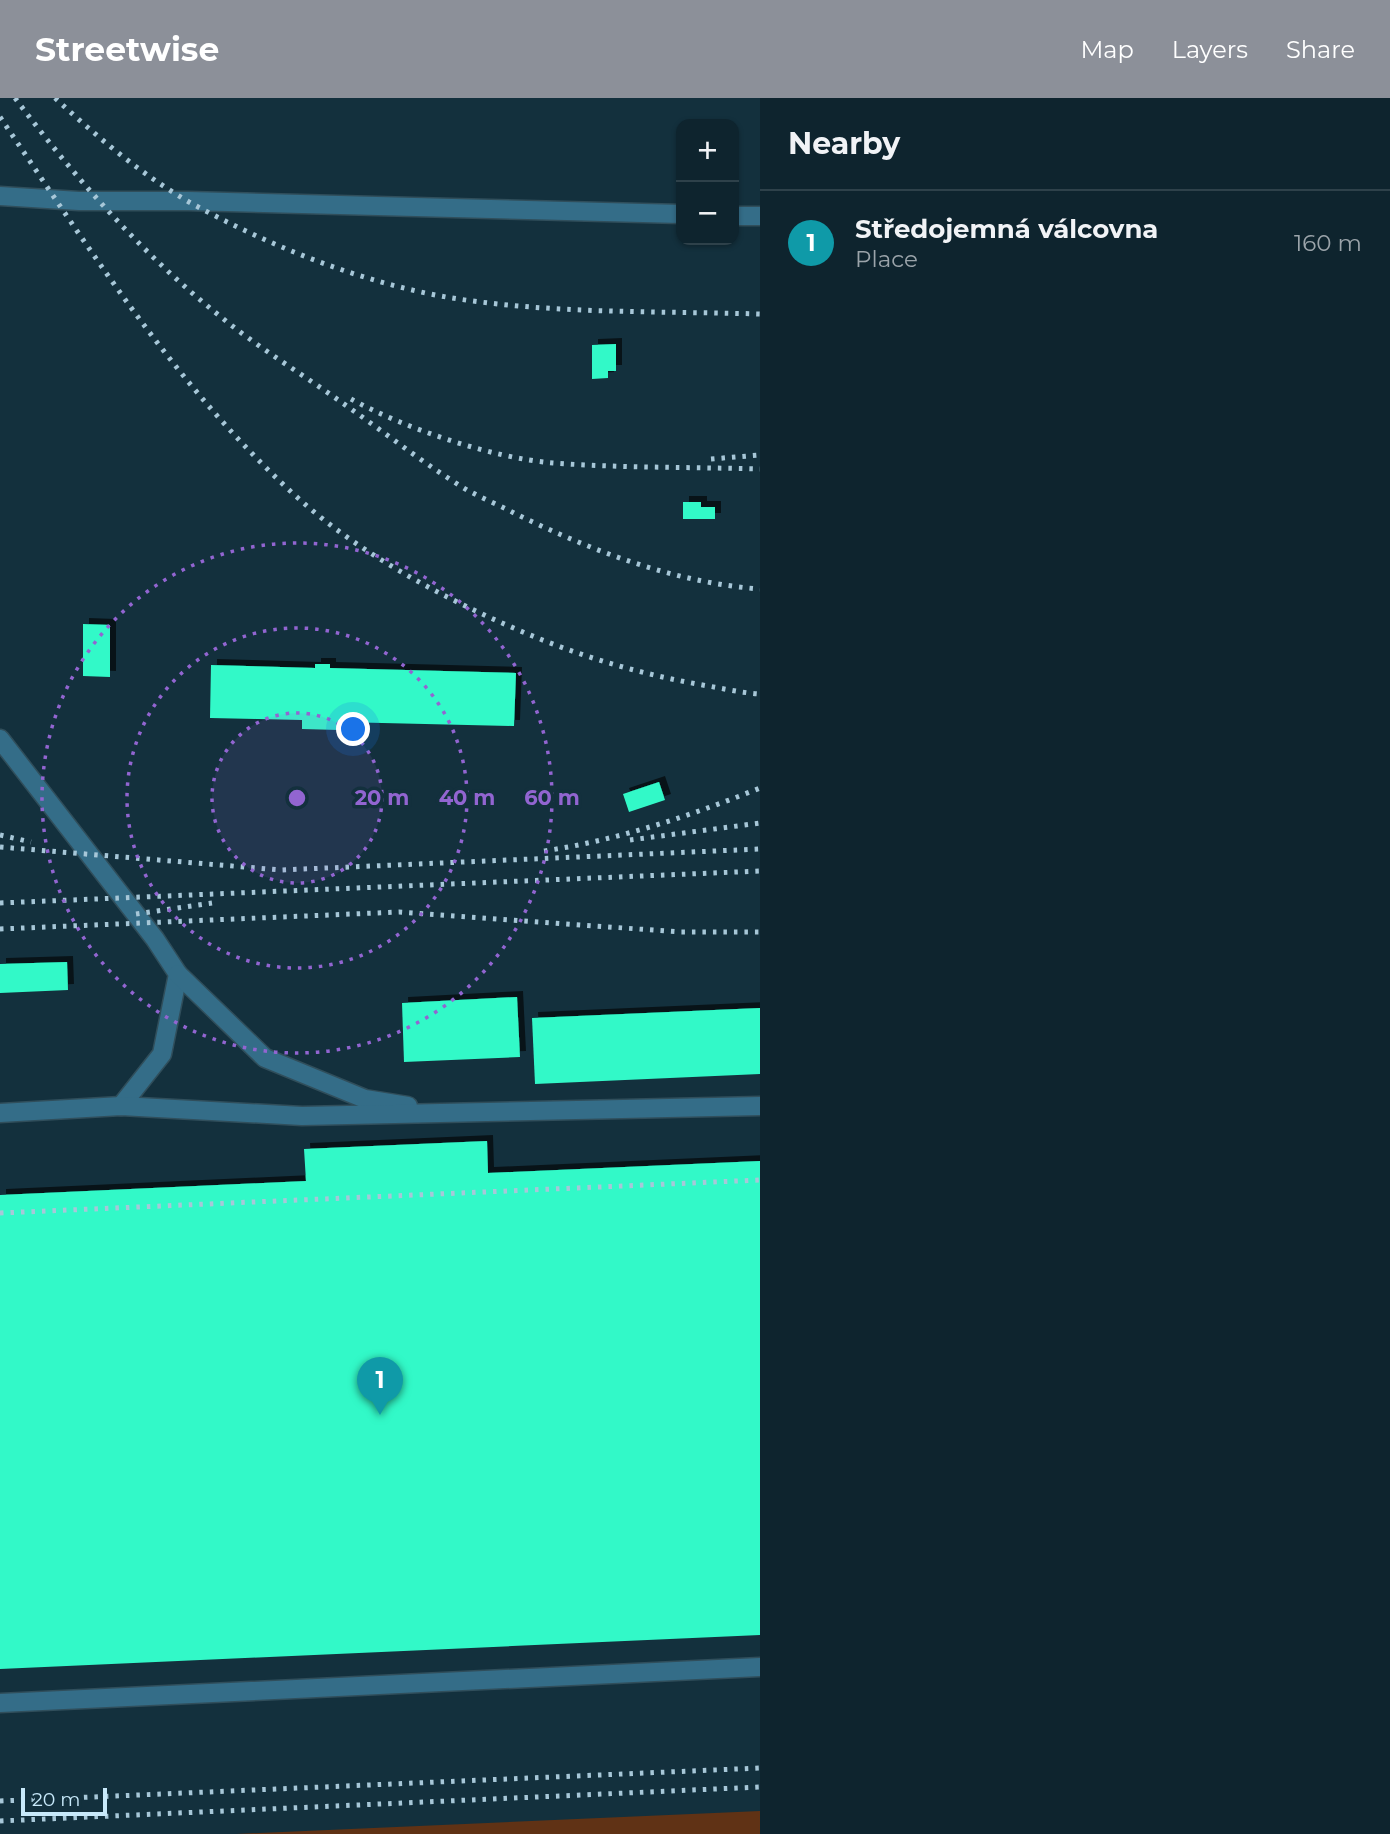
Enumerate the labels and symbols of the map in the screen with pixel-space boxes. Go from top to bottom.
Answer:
your location [336,712,370,746]
text: 20 m [355,785,409,810]
text: 40 m [439,785,495,810]
text: 60 m [524,785,580,810]
centre of rings [285,786,309,810]
pin: 1 [357,1357,403,1415]
scale bar [21,1785,107,1817]

